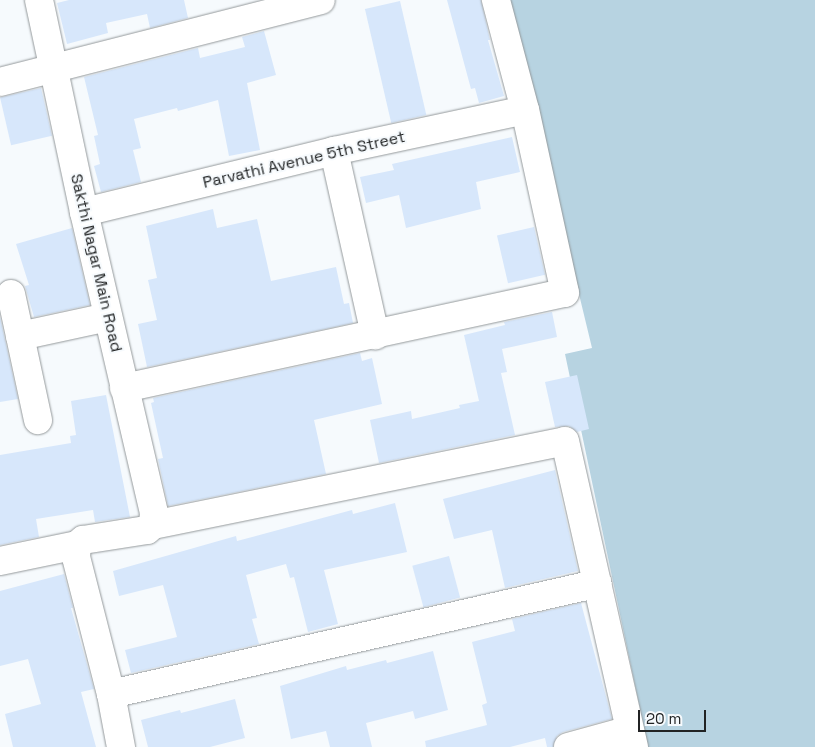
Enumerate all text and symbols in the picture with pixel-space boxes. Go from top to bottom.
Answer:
street label: Parvathi Avenue 5th Street [201,127,407,193]
street label: Sakthi Nagar Main Road [66,172,126,354]
scale bar [640,700,708,732]
text: 20 m [646,709,681,728]

